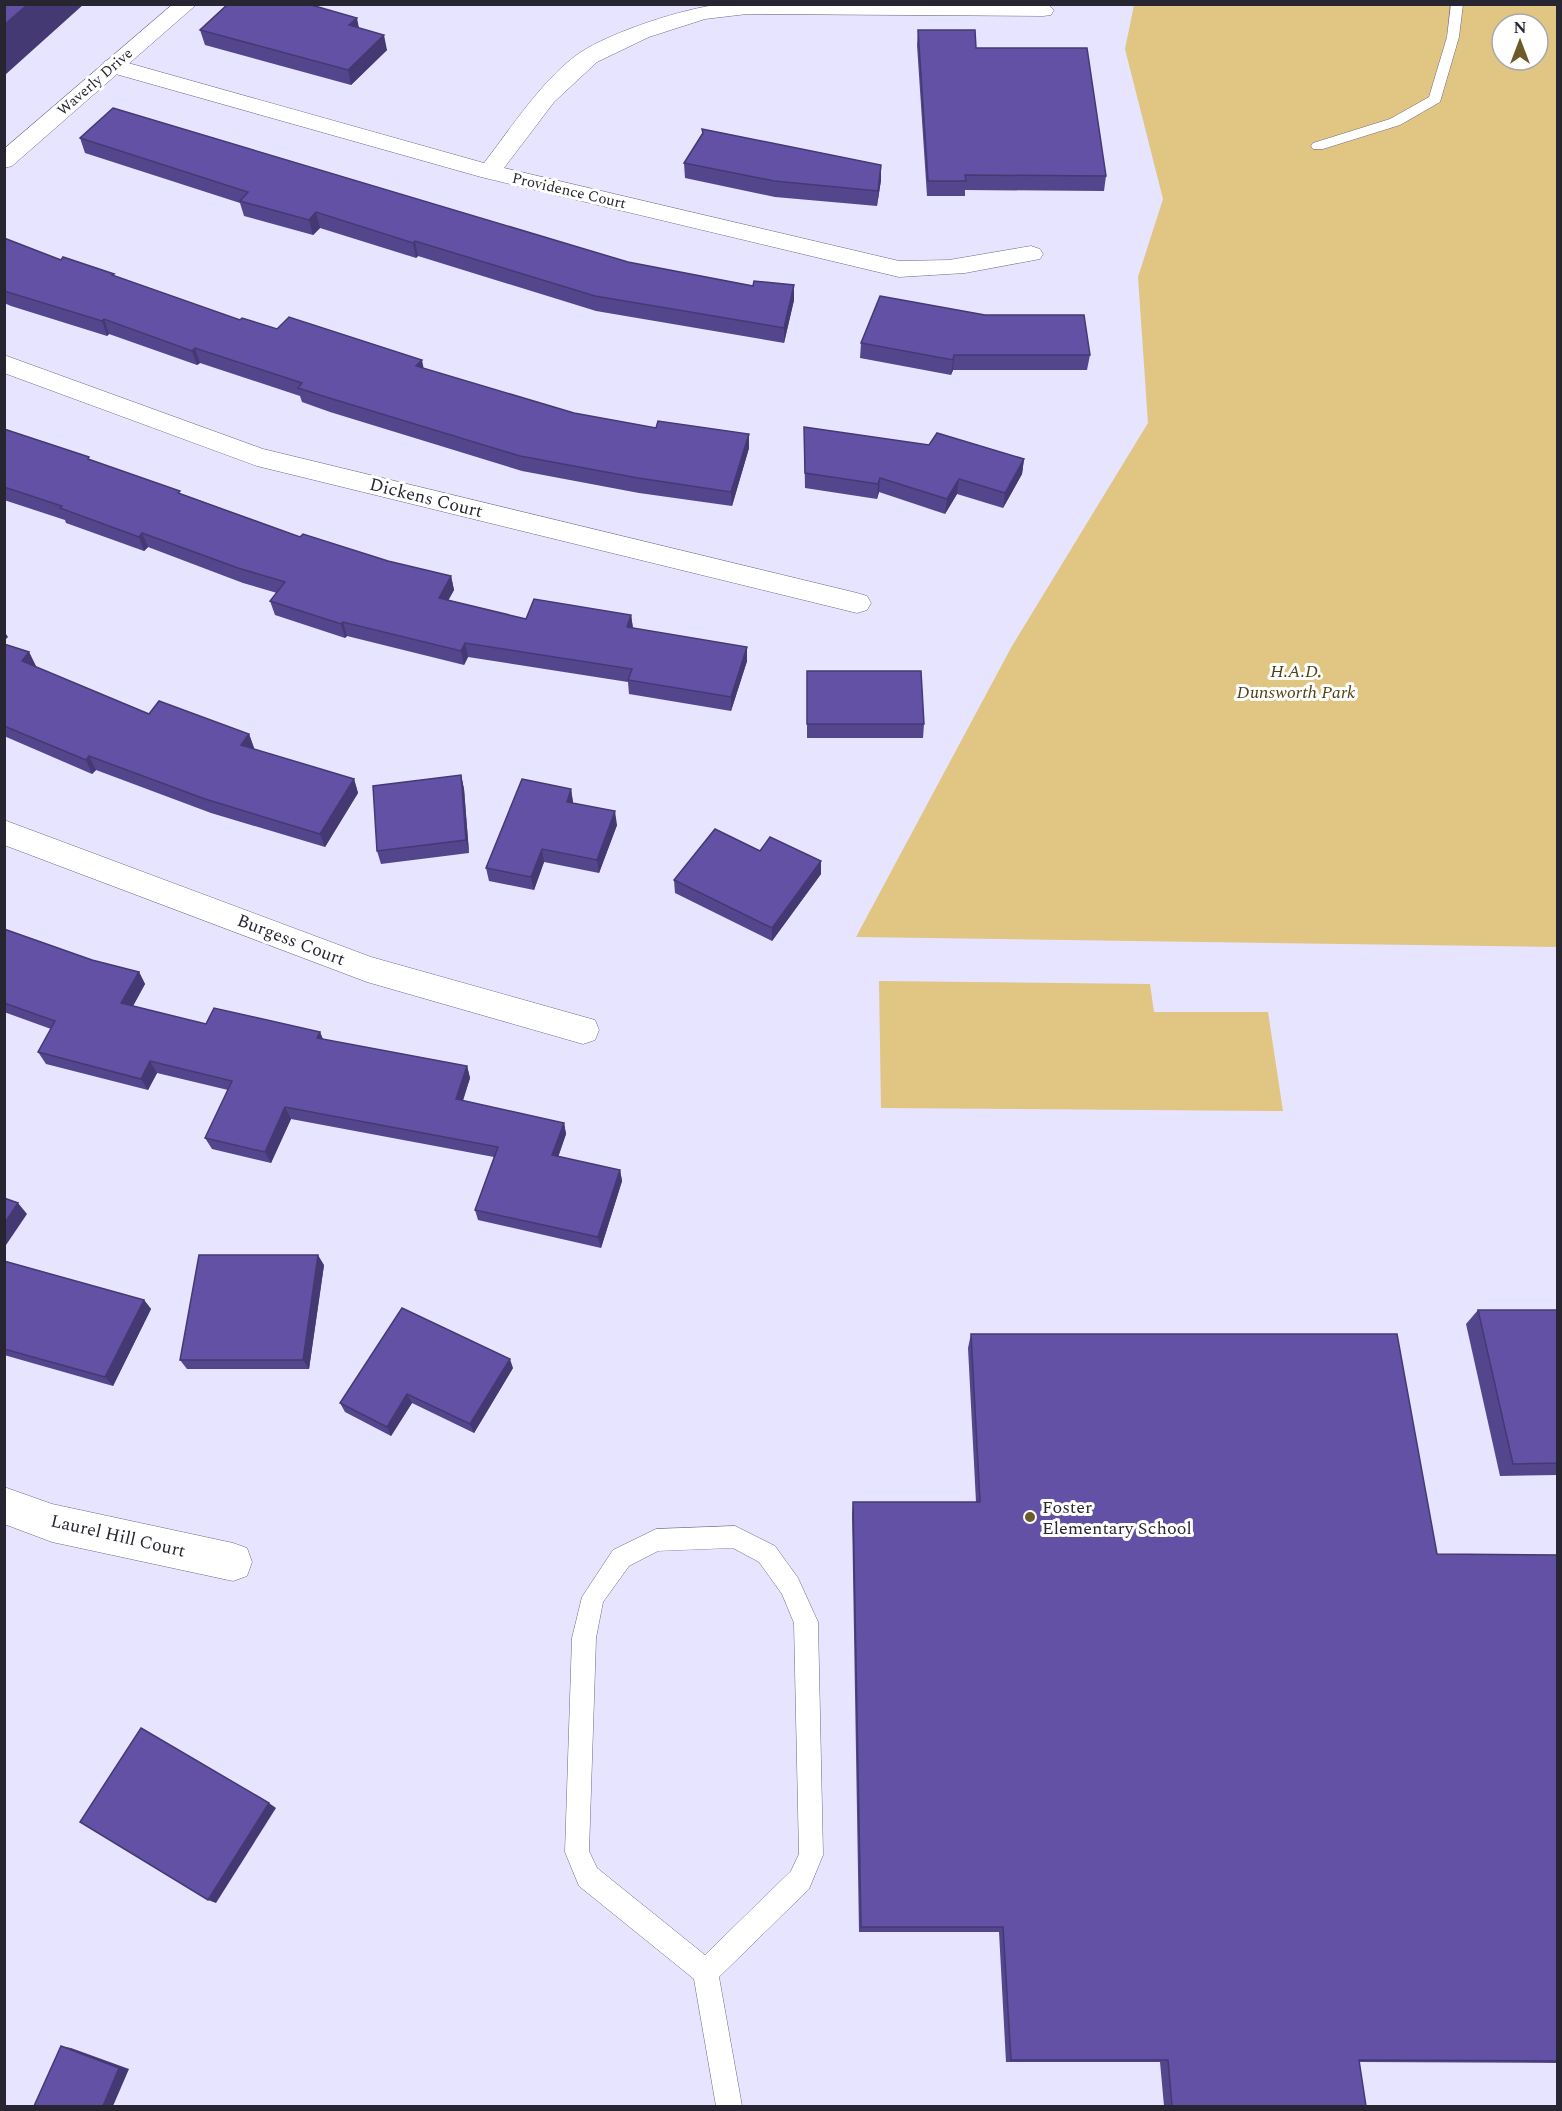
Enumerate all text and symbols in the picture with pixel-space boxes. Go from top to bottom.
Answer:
north arrow [1490,12,1550,72]
text: N [1513,16,1527,40]
street label: Waverly Drive [52,42,138,122]
street label: Providence Court [510,167,628,215]
street label: Dickens Court [367,471,485,525]
park label: H.A.D. Dunsworth Park [1236,658,1356,706]
street label: Burgess Court [233,907,349,973]
place label: Foster Elementary School [1042,1494,1192,1542]
street label: Laurel Hill Court [48,1507,188,1565]
marker: Foster Elementary School [1023,1510,1037,1524]

